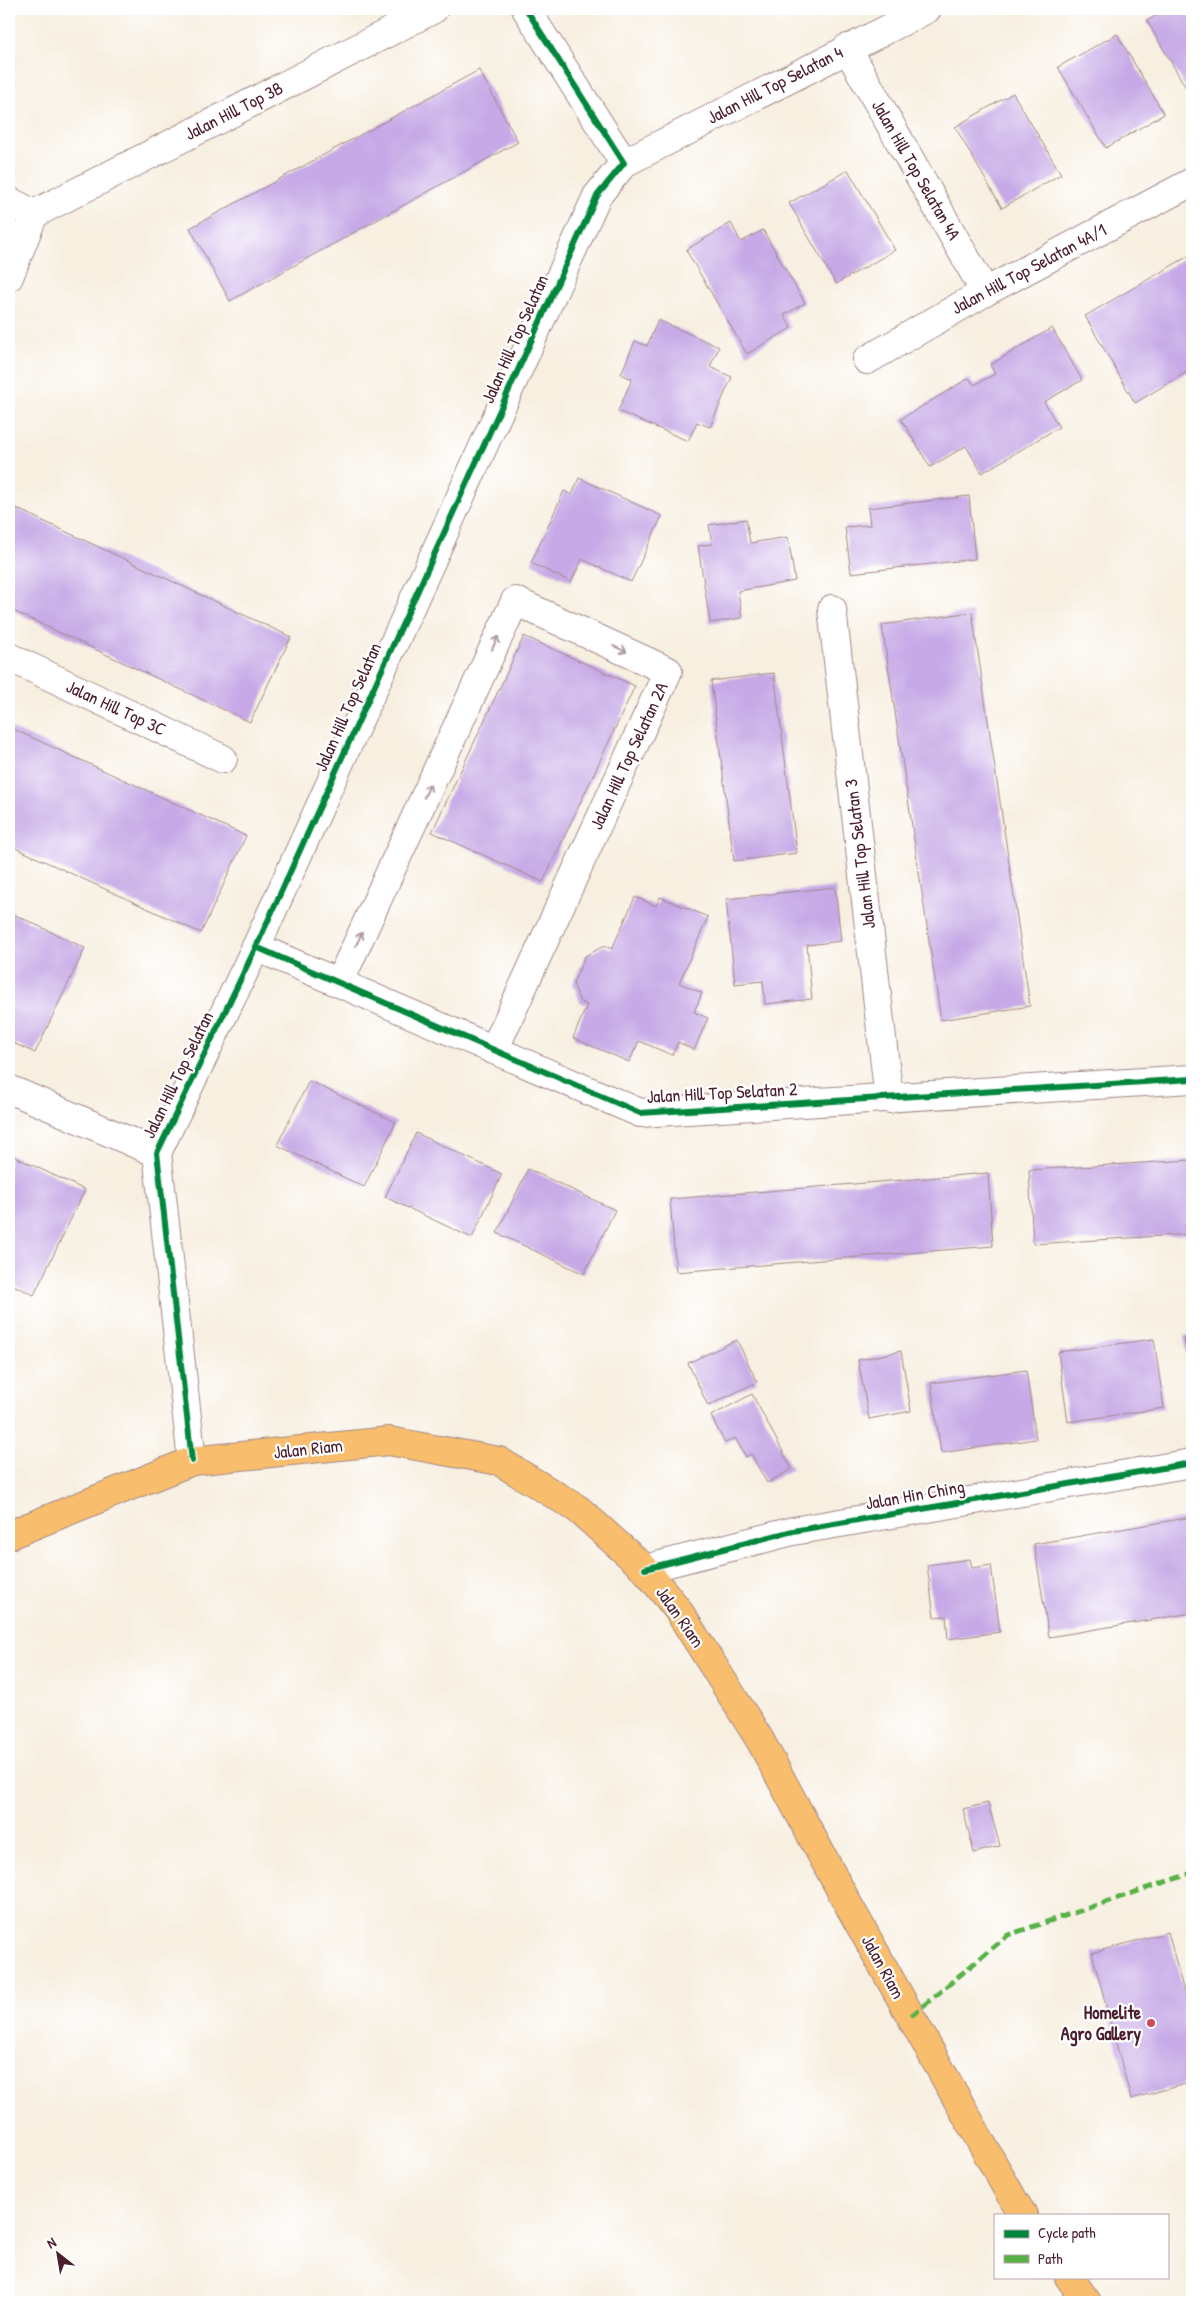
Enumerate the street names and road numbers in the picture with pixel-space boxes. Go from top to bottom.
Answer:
street label: Jalan Hill Top Selatan 4 [703,39,847,130]
street label: Jalan Hill Top 3B [180,75,287,146]
street label: Jalan Hill Top Selatan 4A [866,95,967,245]
street label: Jalan Hill Top Selatan 4A/1 [947,217,1111,320]
street label: Jalan Hill Top Selatan [475,271,554,407]
street label: Jalan Hill Top Selatan [308,639,387,775]
street label: Jalan Hill Top 3C [62,673,170,742]
street label: Jalan Hill Top Selatan 2A [583,678,674,833]
street label: Jalan Hill Top Selatan 3 [838,778,881,930]
street label: Jalan Hill Top Selatan [136,1007,219,1142]
street label: Jalan Hill Top Selatan 2 [646,1076,799,1109]
street label: Jalan Riam [272,1432,344,1465]
street label: Jalan Hin Ching [863,1474,966,1516]
street label: Jalan Riam [650,1581,711,1652]
street label: Jalan Riam [856,1930,911,2003]

